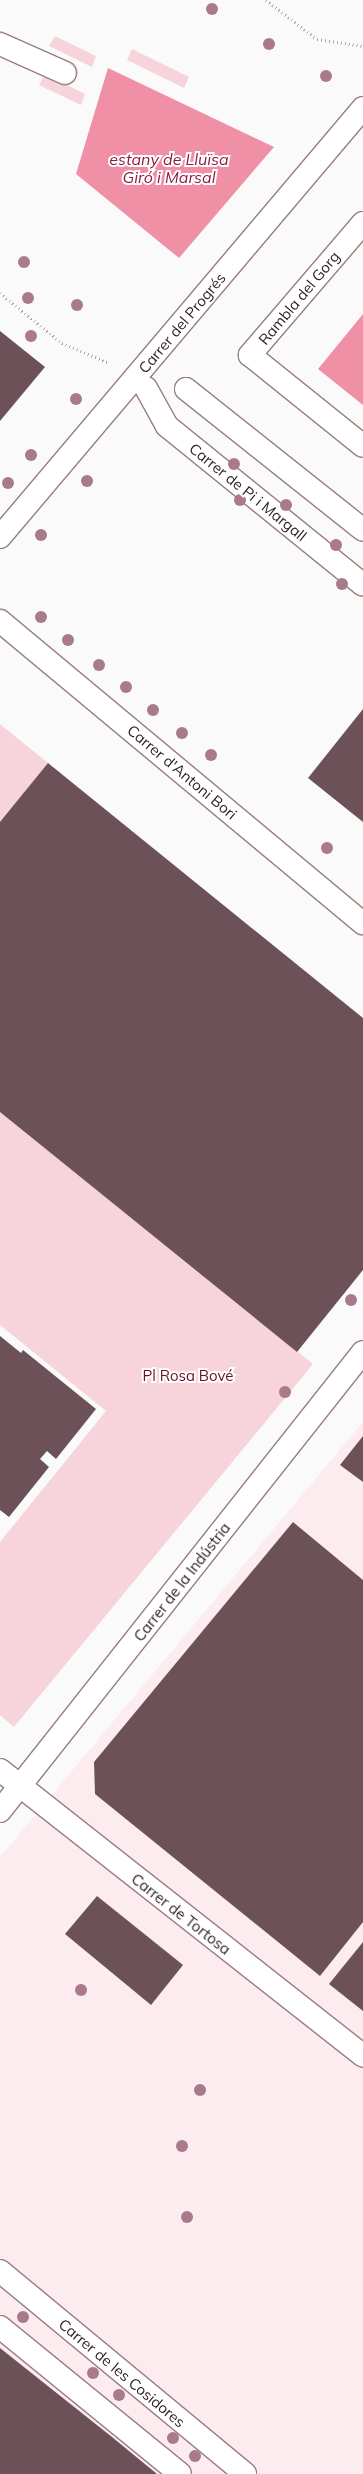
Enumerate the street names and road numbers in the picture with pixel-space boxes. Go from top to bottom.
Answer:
street label: Rambla del Gorg [255,248,343,348]
street label: Carrer del Progrés [135,269,229,377]
street label: Carrer de Pi i Margall [186,439,310,545]
street label: Carrer d'Antoni Bori [124,721,240,823]
street label: Carrer de la Indústria [130,1519,234,1645]
street label: Carrer de Tortosa [128,1870,234,1958]
street label: Carrer de les Cosidores [55,2315,189,2431]

